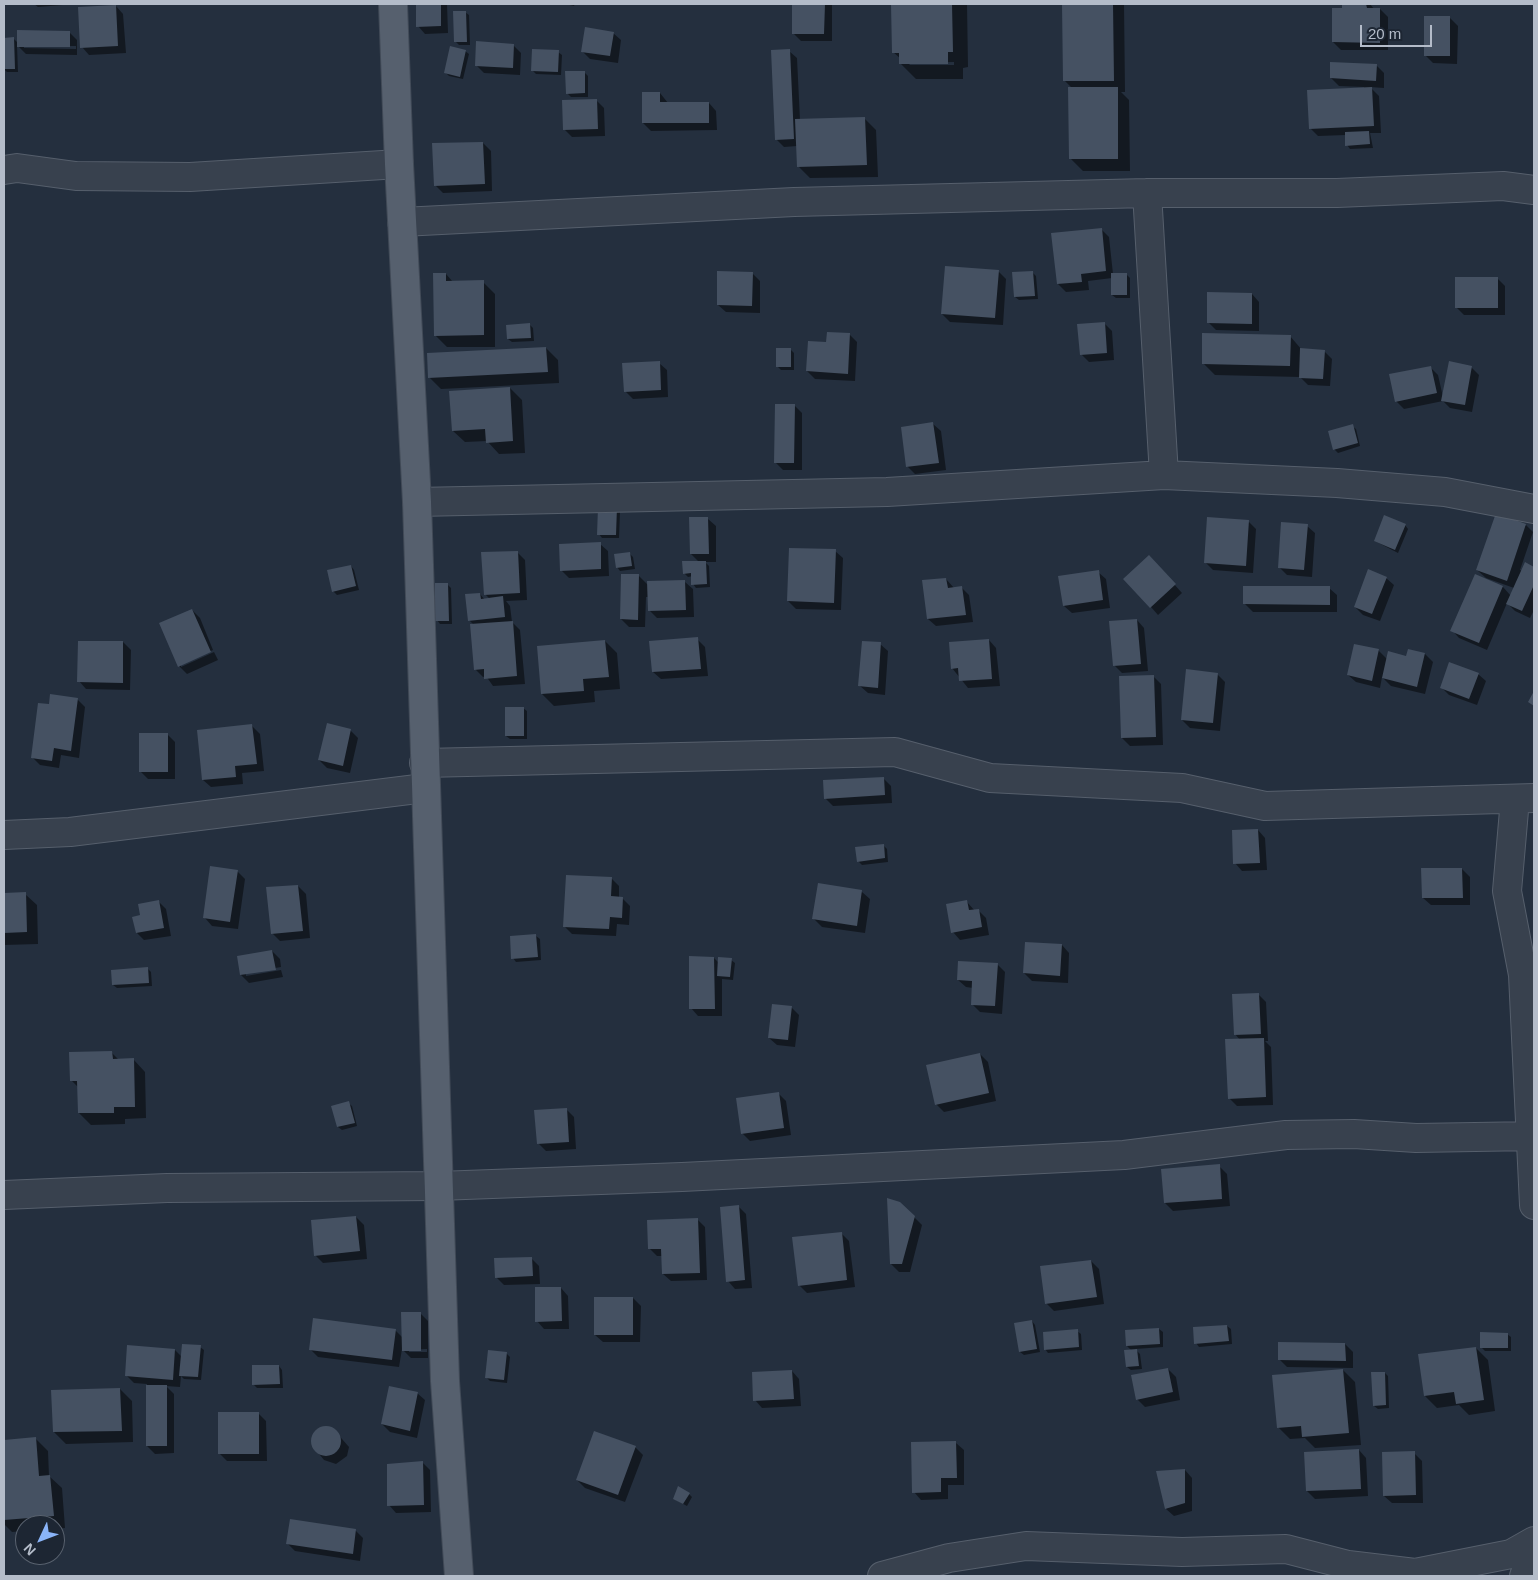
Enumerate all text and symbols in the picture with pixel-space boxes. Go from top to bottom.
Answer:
scale bar [1363,15,1436,47]
text: 20 m [1368,25,1401,42]
north arrow [15,1515,65,1565]
text: N [20,1540,39,1559]

